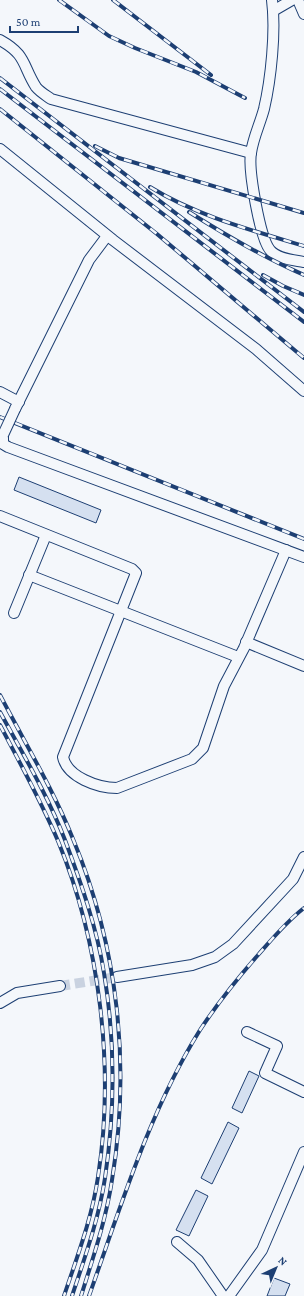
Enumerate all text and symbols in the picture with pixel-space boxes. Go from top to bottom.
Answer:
scale bar [10,8,78,34]
text: 50 m [16,15,41,29]
north arrow [256,1248,296,1288]
text: N [276,1254,290,1268]

